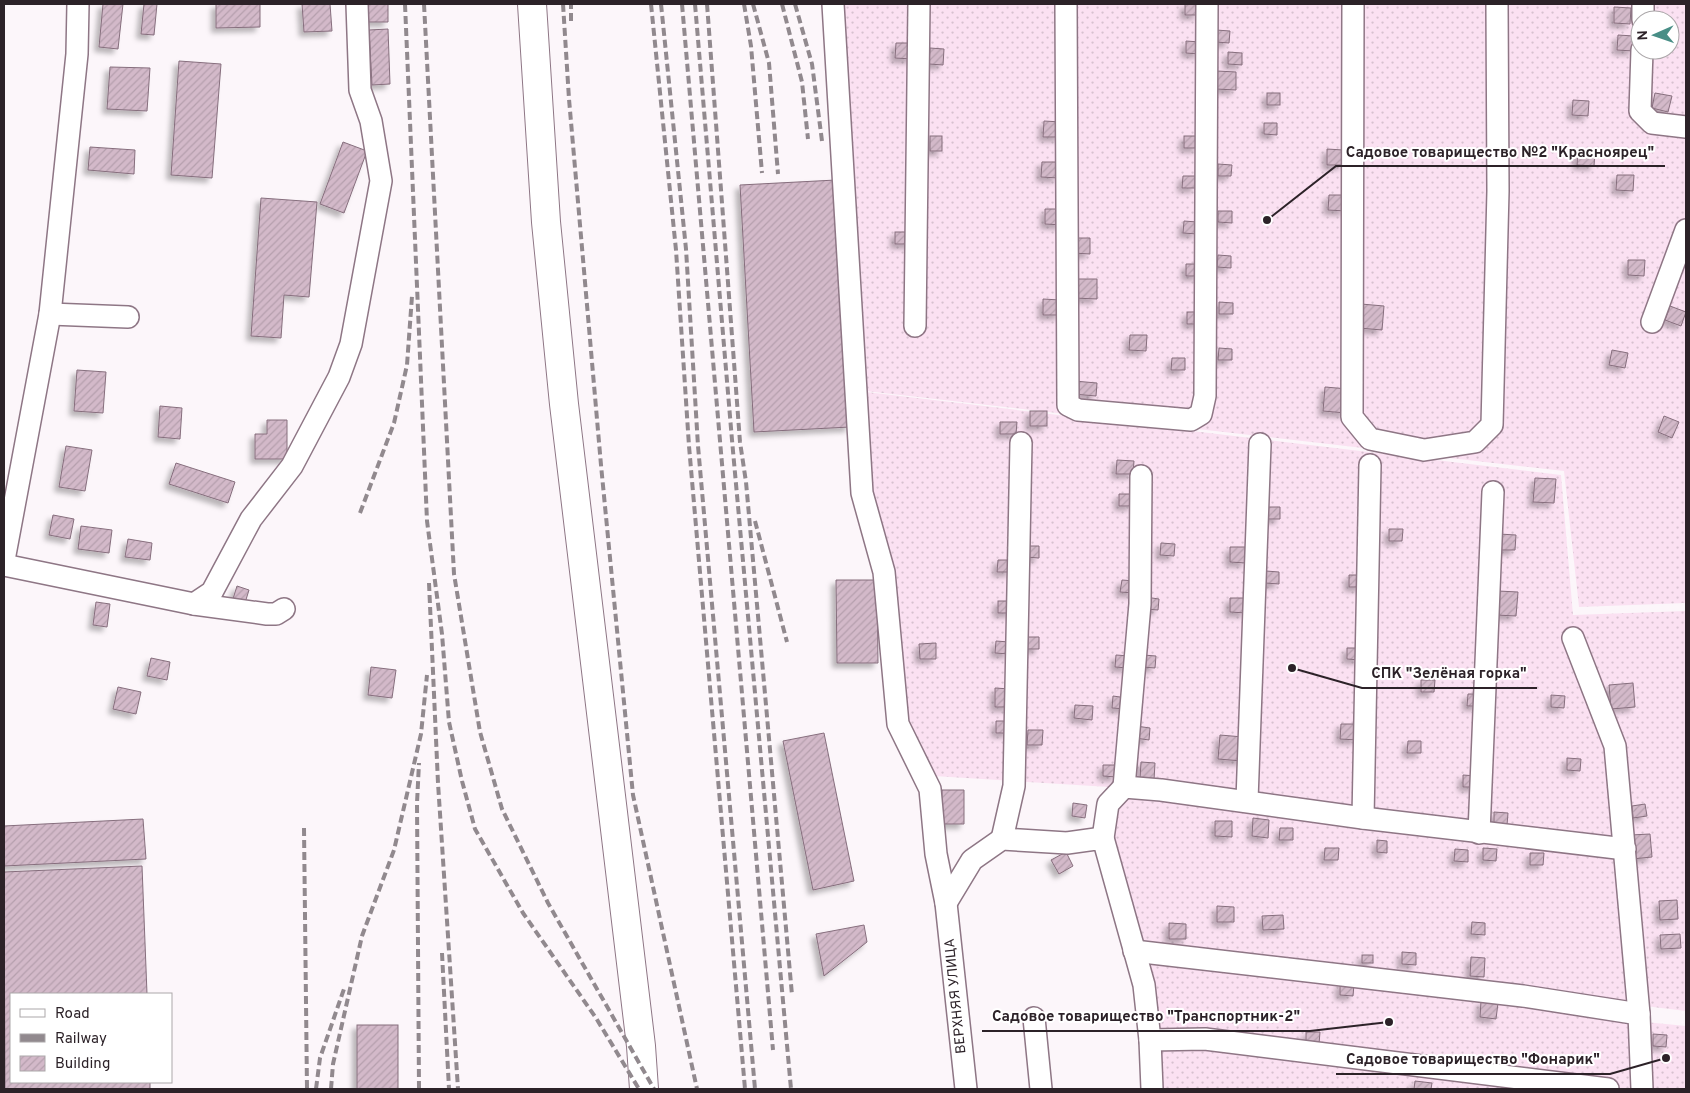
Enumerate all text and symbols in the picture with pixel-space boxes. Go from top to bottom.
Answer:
north arrow [1630,10,1680,60]
text: N [1635,30,1652,41]
callout: Садовое товарищество №2 "Красноярец" [1336,136,1665,166]
text: Садовое товарищество №2 "Красноярец" [1346,144,1654,163]
callout: СПК "Зелёная горка" [1362,658,1537,688]
text: СПК "Зелёная горка" [1371,665,1527,684]
street label: ВЕРХНЯЯ УЛИЦА [941,937,971,1055]
legend [10,993,172,1083]
callout: Садовое товарищество "Транспортник-2" [982,1001,1310,1031]
text: Road [55,1005,90,1024]
text: Садовое товарищество "Транспортник-2" [992,1008,1300,1027]
text: Railway [55,1030,107,1049]
callout: Садовое товарищество "Фонарик" [1336,1044,1610,1074]
text: Садовое товарищество "Фонарик" [1346,1051,1600,1070]
text: Building [55,1055,110,1074]

